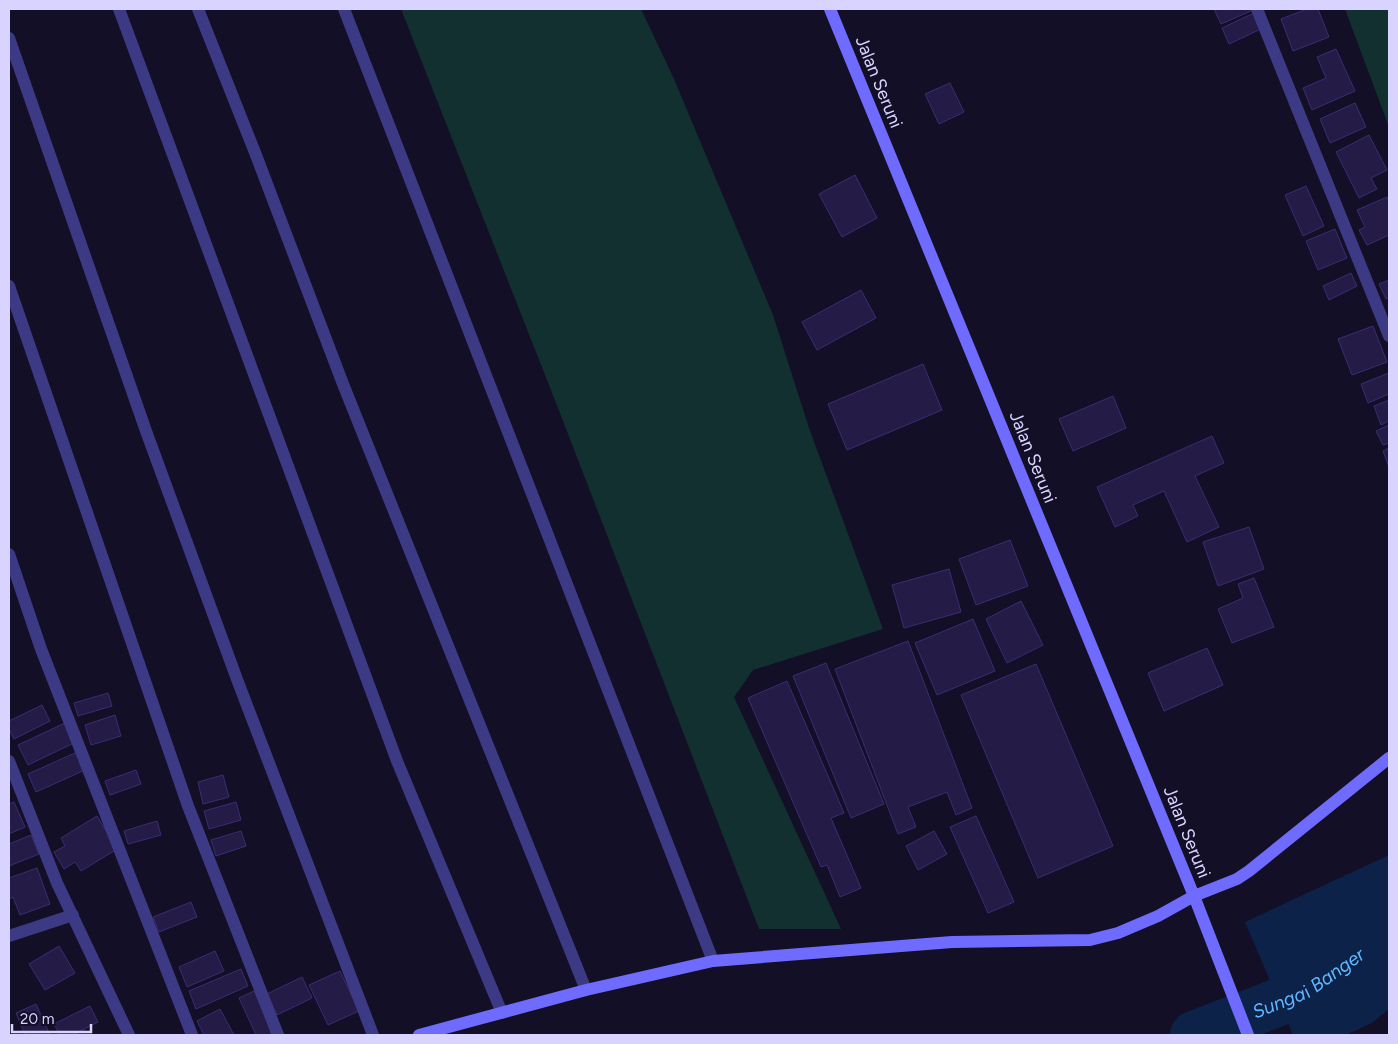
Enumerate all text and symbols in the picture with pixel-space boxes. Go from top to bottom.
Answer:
street label: Jalan Seruni [851,33,907,131]
street label: Jalan Seruni [1005,408,1061,506]
street label: Jalan Seruni [1159,783,1215,881]
water label: Sungai Banger [1249,942,1369,1023]
scale bar [12,1002,91,1034]
text: 20 m [20,1010,54,1028]

